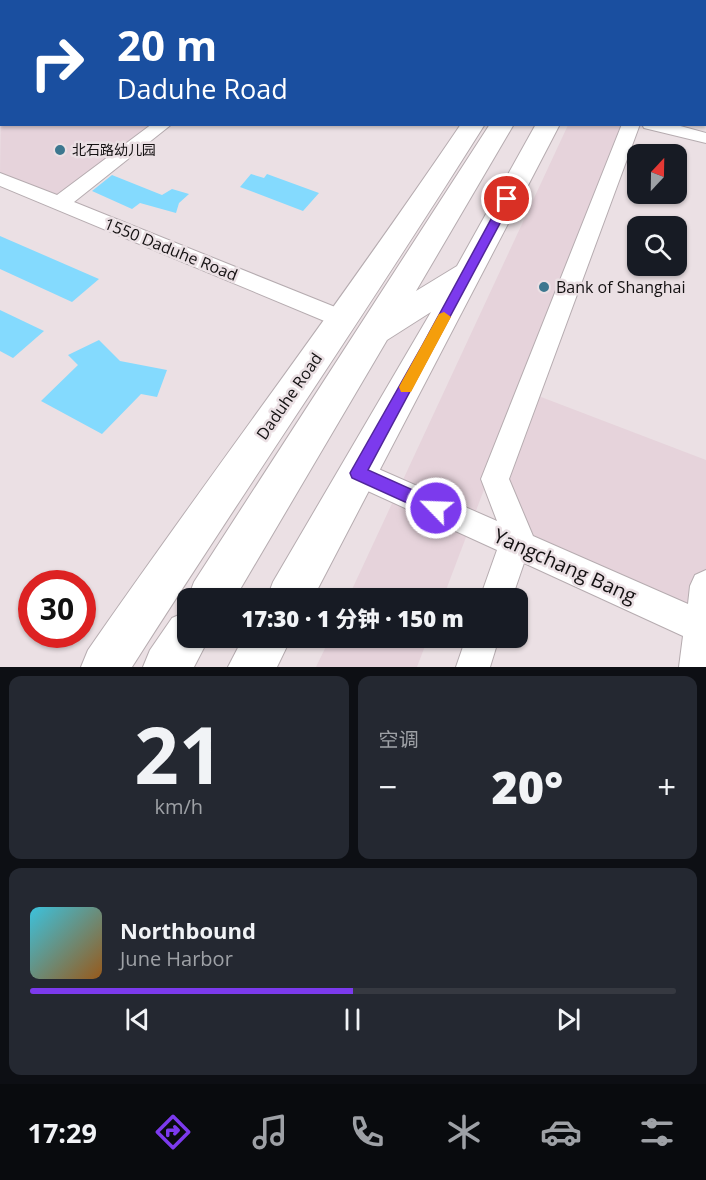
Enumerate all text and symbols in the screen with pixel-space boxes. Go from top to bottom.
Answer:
text: 20 m [117,16,217,73]
icon: right [18,24,96,102]
text: Daduhe Road [117,70,288,107]
place label: 北石路幼儿园 [72,140,156,159]
marker: 北石路幼儿园 [53,143,67,157]
north arrow [627,144,687,204]
map controls [627,144,687,276]
pin [481,173,532,224]
icon: arrive [490,182,523,215]
street label: 1550 Daduhe Road [101,212,241,286]
button: search [627,216,687,276]
place label: Bank of Shanghai [556,276,685,298]
marker: Bank of Shanghai [537,280,551,294]
street label: Daduhe Road [251,348,327,444]
position arrow [404,476,468,540]
street label: Yangchang Bang [489,522,641,609]
speed limit sign: 30 [18,570,96,648]
text: 17:30 · 1 分钟 · 150 m [241,603,464,633]
text: 21 [134,701,223,807]
text: 空调 [379,726,419,753]
text: 20° [491,756,563,817]
text: − [379,764,397,809]
text: + [657,764,676,809]
text: km/h [154,793,203,820]
text: Northbound [120,915,256,945]
text: June Harbor [120,945,233,972]
icon: previous [121,1003,154,1036]
icon: pause [336,1003,369,1036]
icon: next [552,1003,585,1036]
icon: directions [152,1111,194,1153]
icon: music [249,1111,291,1153]
icon: phone [346,1111,388,1153]
icon: climate [443,1111,485,1153]
icon: car [540,1111,582,1153]
icon: filters [636,1111,678,1153]
text: 17:29 [27,1114,97,1151]

